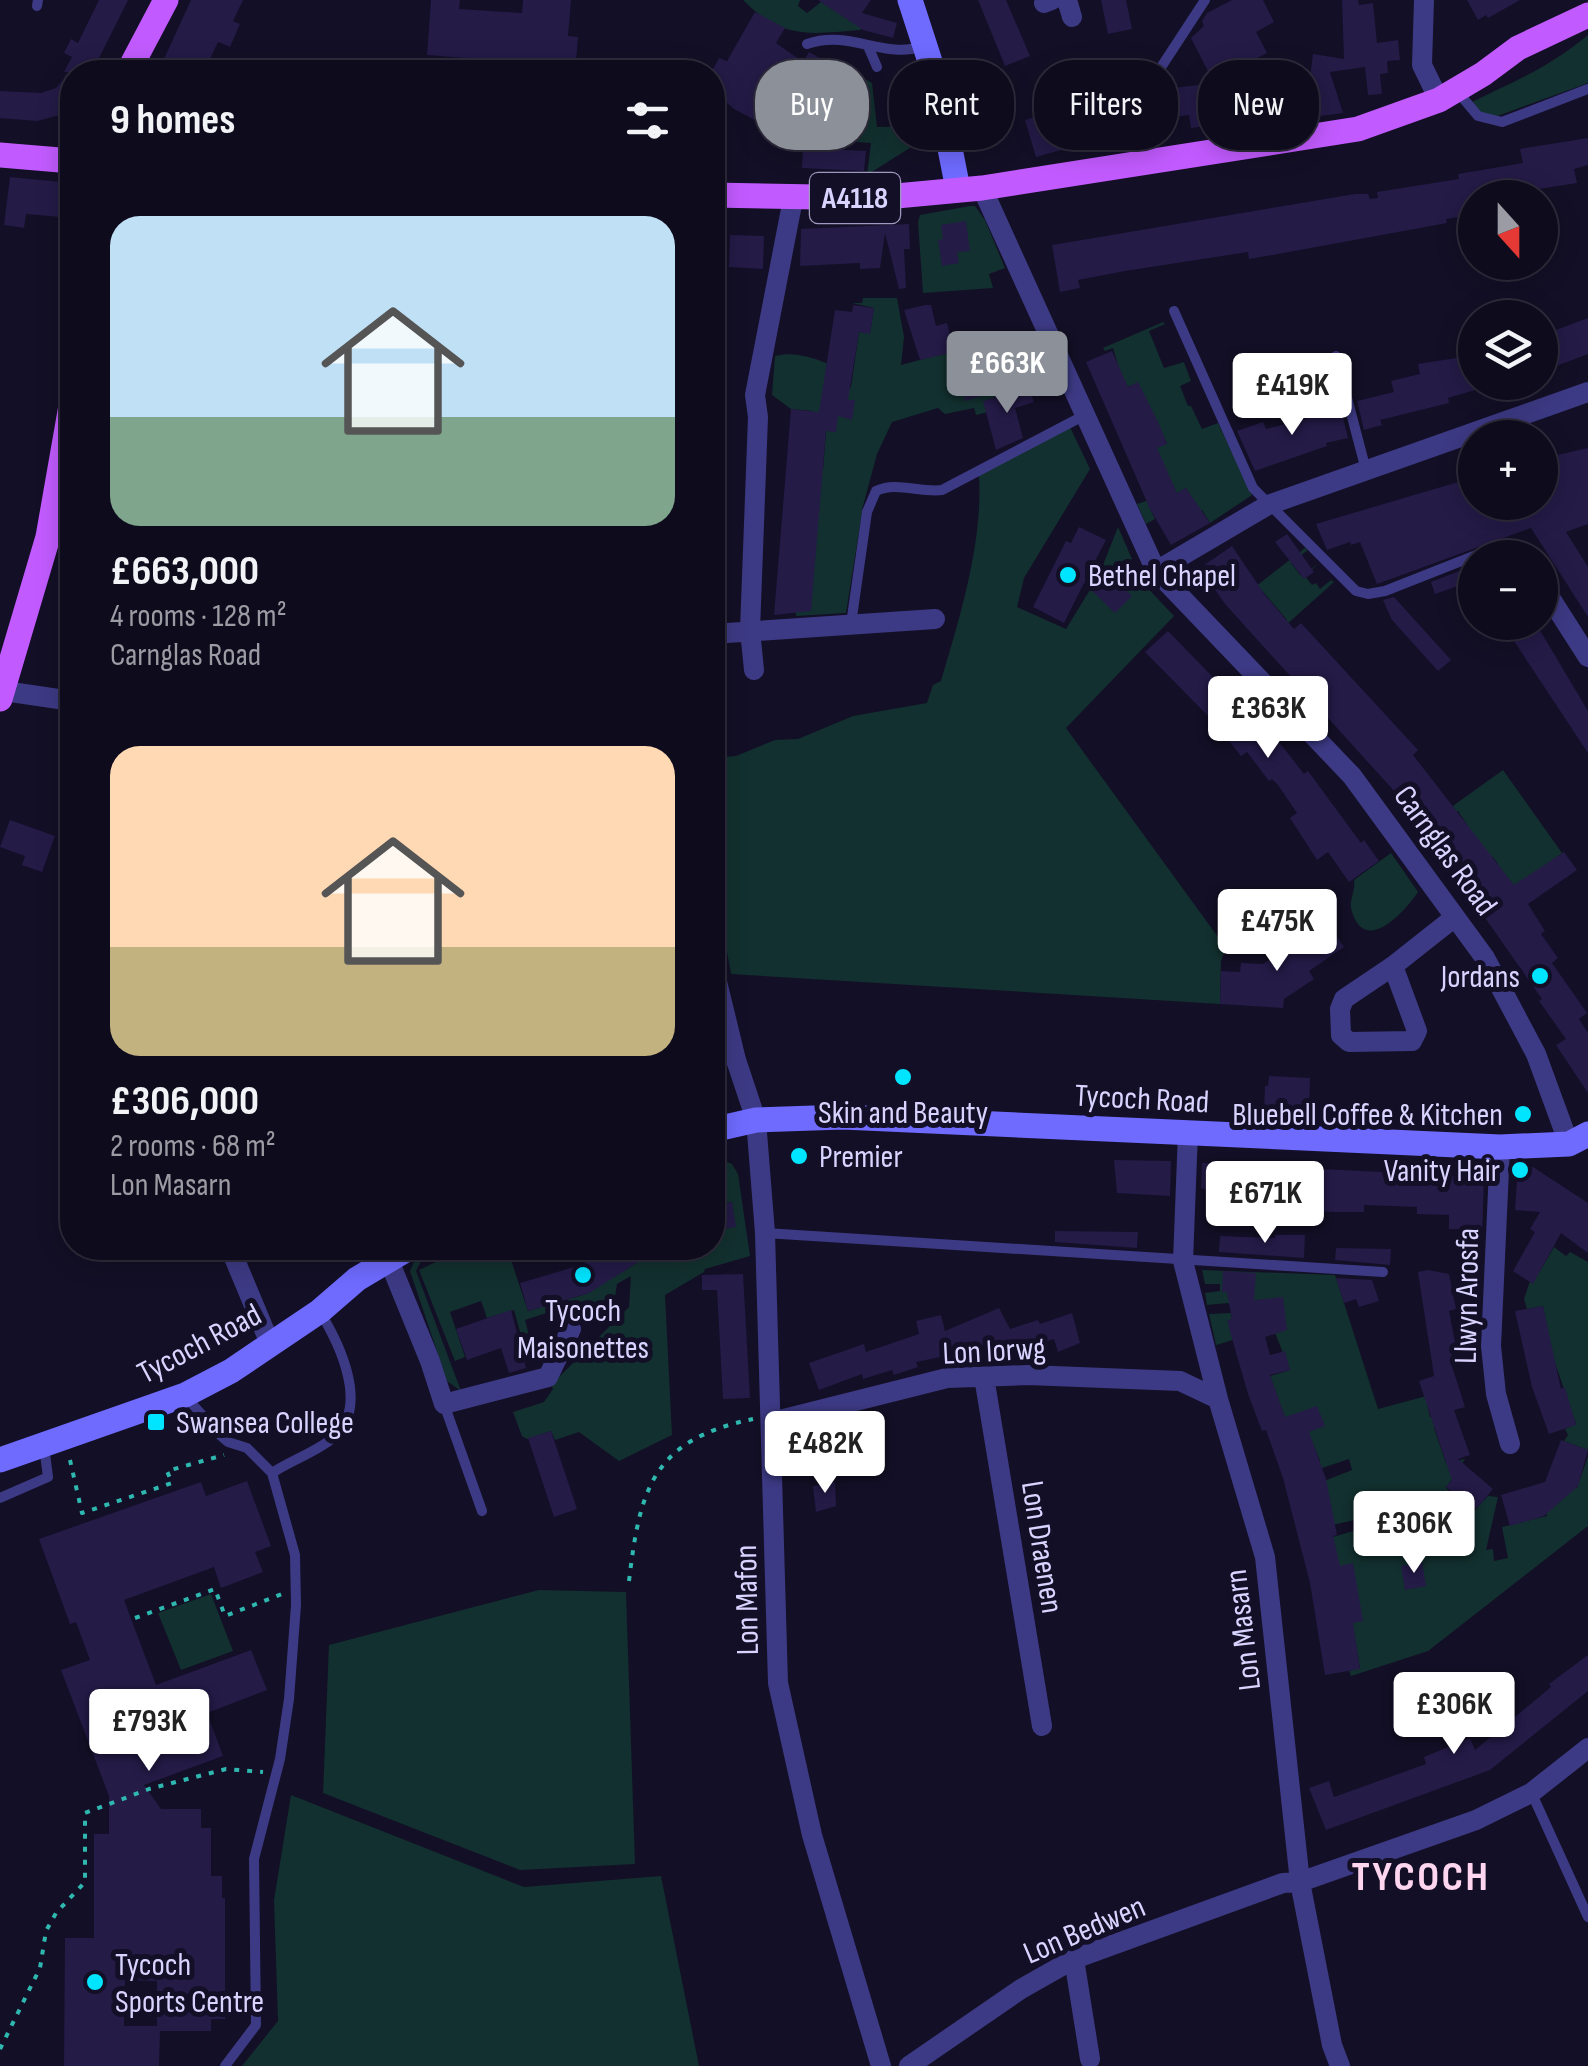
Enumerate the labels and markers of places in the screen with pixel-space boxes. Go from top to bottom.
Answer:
pin: £663K [937,331,1077,416]
pin: £419K [1222,353,1362,438]
place label: Bethel Chapel [1088,557,1236,596]
marker: Bethel Chapel [1057,564,1079,586]
pin: £363K [1198,676,1338,761]
pin: £475K [1207,889,1347,974]
place label: Jordans [1440,958,1520,997]
marker: Jordans [1529,965,1551,987]
marker: Skin and Beauty [892,1066,914,1088]
place label: Skin and Beauty [818,1094,988,1133]
place label: Bluebell Coffee & Kitchen [1232,1096,1503,1135]
marker: Bluebell Coffee & Kitchen [1512,1103,1534,1125]
place label: Premier [819,1138,903,1177]
marker: Premier [788,1145,810,1167]
place label: Vanity Hair [1384,1152,1500,1191]
marker: Vanity Hair [1509,1159,1531,1181]
pin: £671K [1195,1161,1335,1246]
marker: Tycoch Maisonettes [572,1264,594,1286]
place label: Tycoch Maisonettes [517,1292,649,1368]
place label: Swansea College [176,1404,354,1443]
marker: Swansea College [145,1411,167,1433]
pin: £482K [755,1411,895,1496]
pin: £306K [1344,1491,1484,1576]
pin: £306K [1384,1672,1524,1757]
pin: £793K [79,1689,219,1774]
place label: Tycoch Sports Centre [115,1946,264,2022]
marker: Tycoch Sports Centre [84,1971,106,1993]

